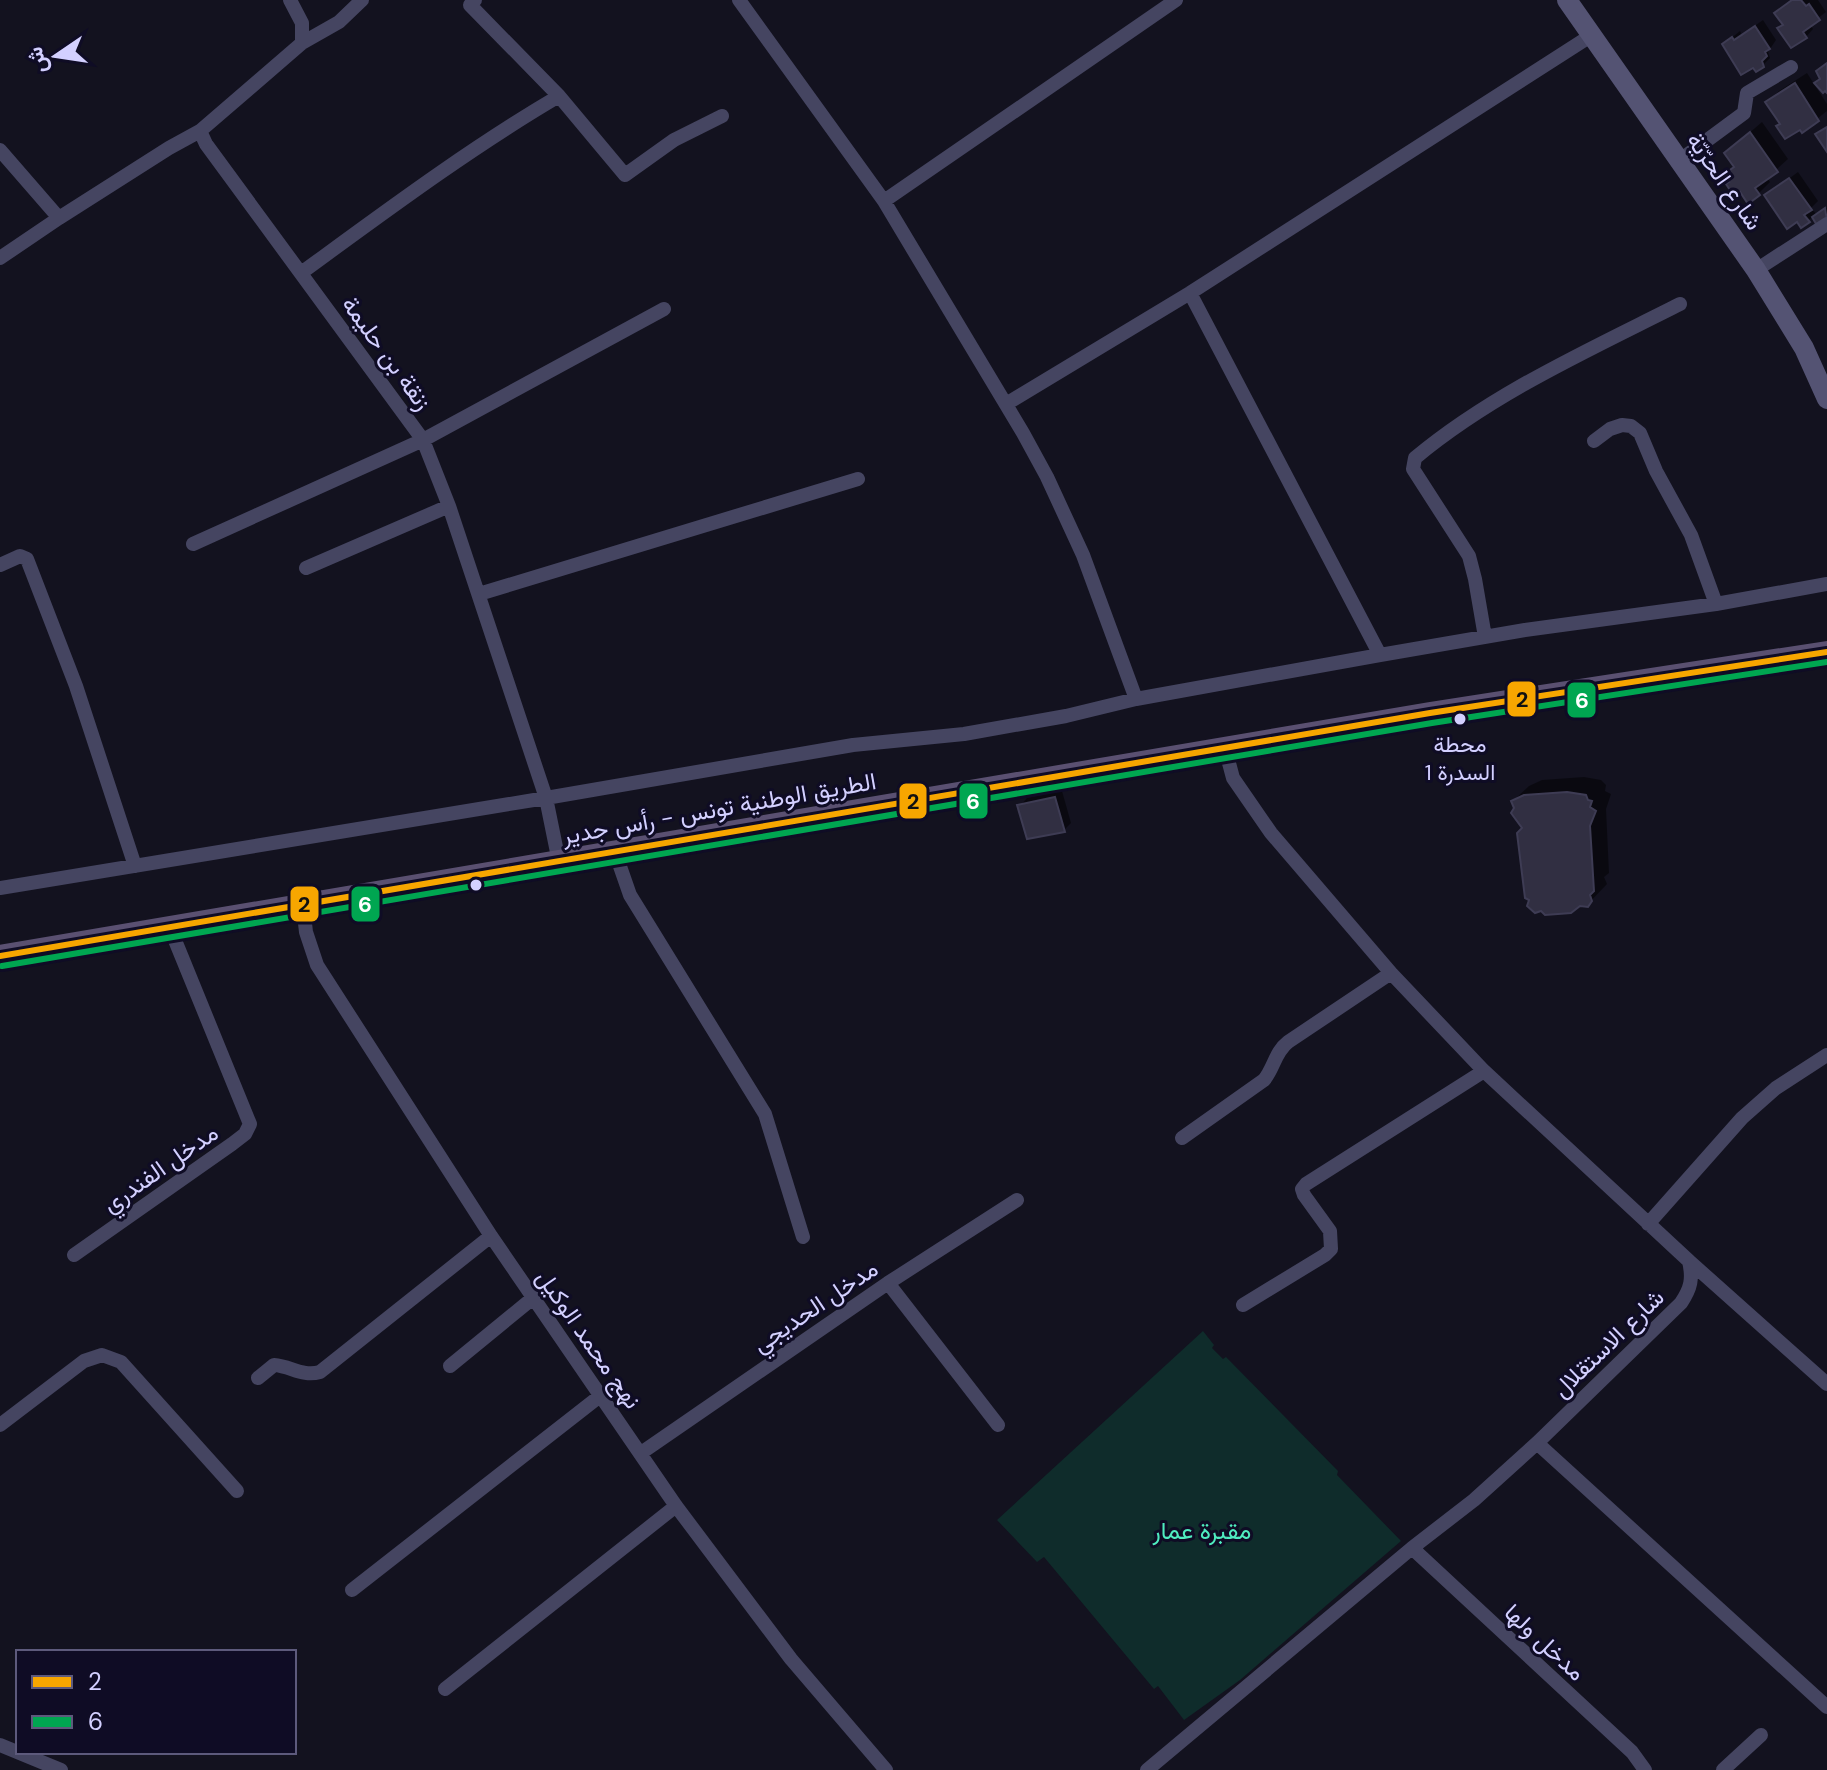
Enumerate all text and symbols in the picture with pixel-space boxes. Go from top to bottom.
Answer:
north arrow [16,16,96,96]
text: ش [20,44,54,77]
street label: شارع الحرّيّة [1679,126,1770,237]
street label: زنقة بن حليمة [335,290,439,416]
line badge: 2 [1506,680,1537,718]
line badge: 6 [1566,681,1597,719]
text: 2 [1516,685,1528,714]
text: 6 [1575,686,1589,715]
marker: محطة السدرة 1 [1452,711,1468,727]
place label: محطة السدرة 1 [1425,730,1495,787]
street label: الطريق الوطنية تونس - رأس جدير [559,765,878,851]
line badge: 2 [898,782,928,820]
line badge: 6 [958,782,989,820]
text: 2 [907,787,919,816]
text: 6 [966,787,980,816]
unlabelled marker [468,877,484,893]
line badge: 2 [289,885,320,923]
line badge: 6 [350,885,381,923]
text: 2 [298,890,310,919]
text: 6 [358,890,372,919]
street label: مدخل الفندري [96,1117,226,1223]
street label: مدخل الحديجي [746,1253,886,1363]
street label: نهج محمد الوكيل [528,1263,648,1416]
street label: شارع الاستقلال [1546,1282,1671,1405]
park label: مقبرة عمار [1152,1515,1251,1546]
street label: مدخل ولها [1498,1597,1592,1687]
legend [16,1650,296,1754]
text: 2 [88,1666,102,1697]
text: 6 [88,1706,103,1737]

